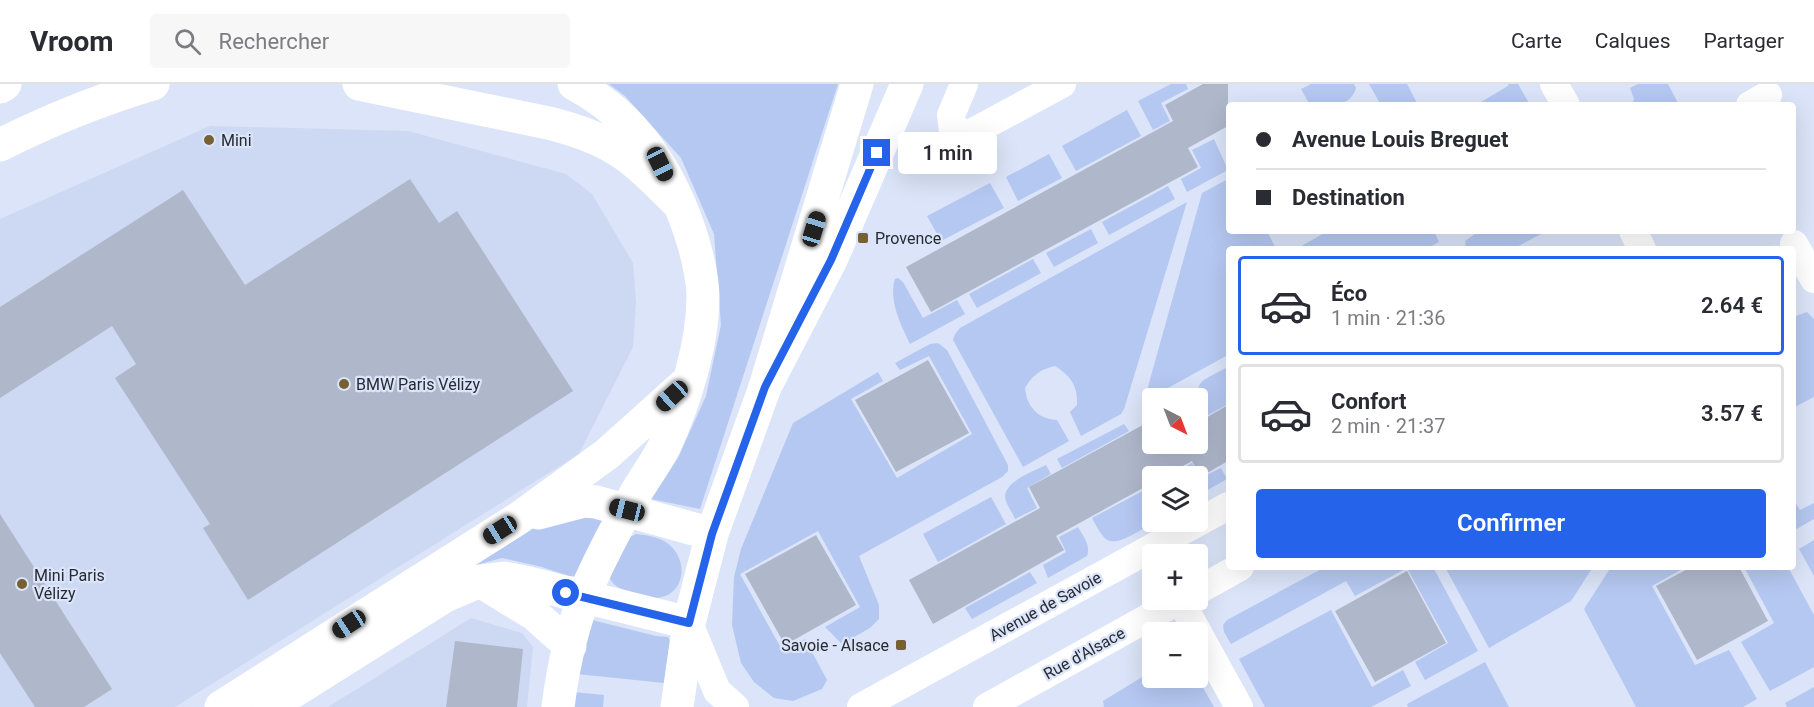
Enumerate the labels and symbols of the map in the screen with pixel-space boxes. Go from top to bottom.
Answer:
place label: Mini [221,131,252,150]
callout: 1 min [898,132,997,174]
marker: Mini [202,133,216,147]
route end [863,139,890,166]
car [644,144,676,184]
car [800,209,828,249]
place label: Provence [875,229,941,248]
marker: Provence [856,231,870,245]
place label: BMW Paris Vélizy [356,375,480,394]
marker: BMW Paris Vélizy [337,377,351,391]
car [653,377,691,415]
north arrow [1142,388,1208,454]
car [607,497,647,523]
car [480,513,520,547]
place label: Mini Paris Vélizy [34,566,105,603]
street label: Avenue de Savoie [986,568,1105,645]
marker: Mini Paris Vélizy [15,577,29,591]
route start [552,579,579,606]
car [329,607,369,641]
street label: Rue d'Alsace [1040,623,1128,684]
place label: Savoie - Alsace [781,636,889,655]
marker: Savoie - Alsace [894,638,908,652]

